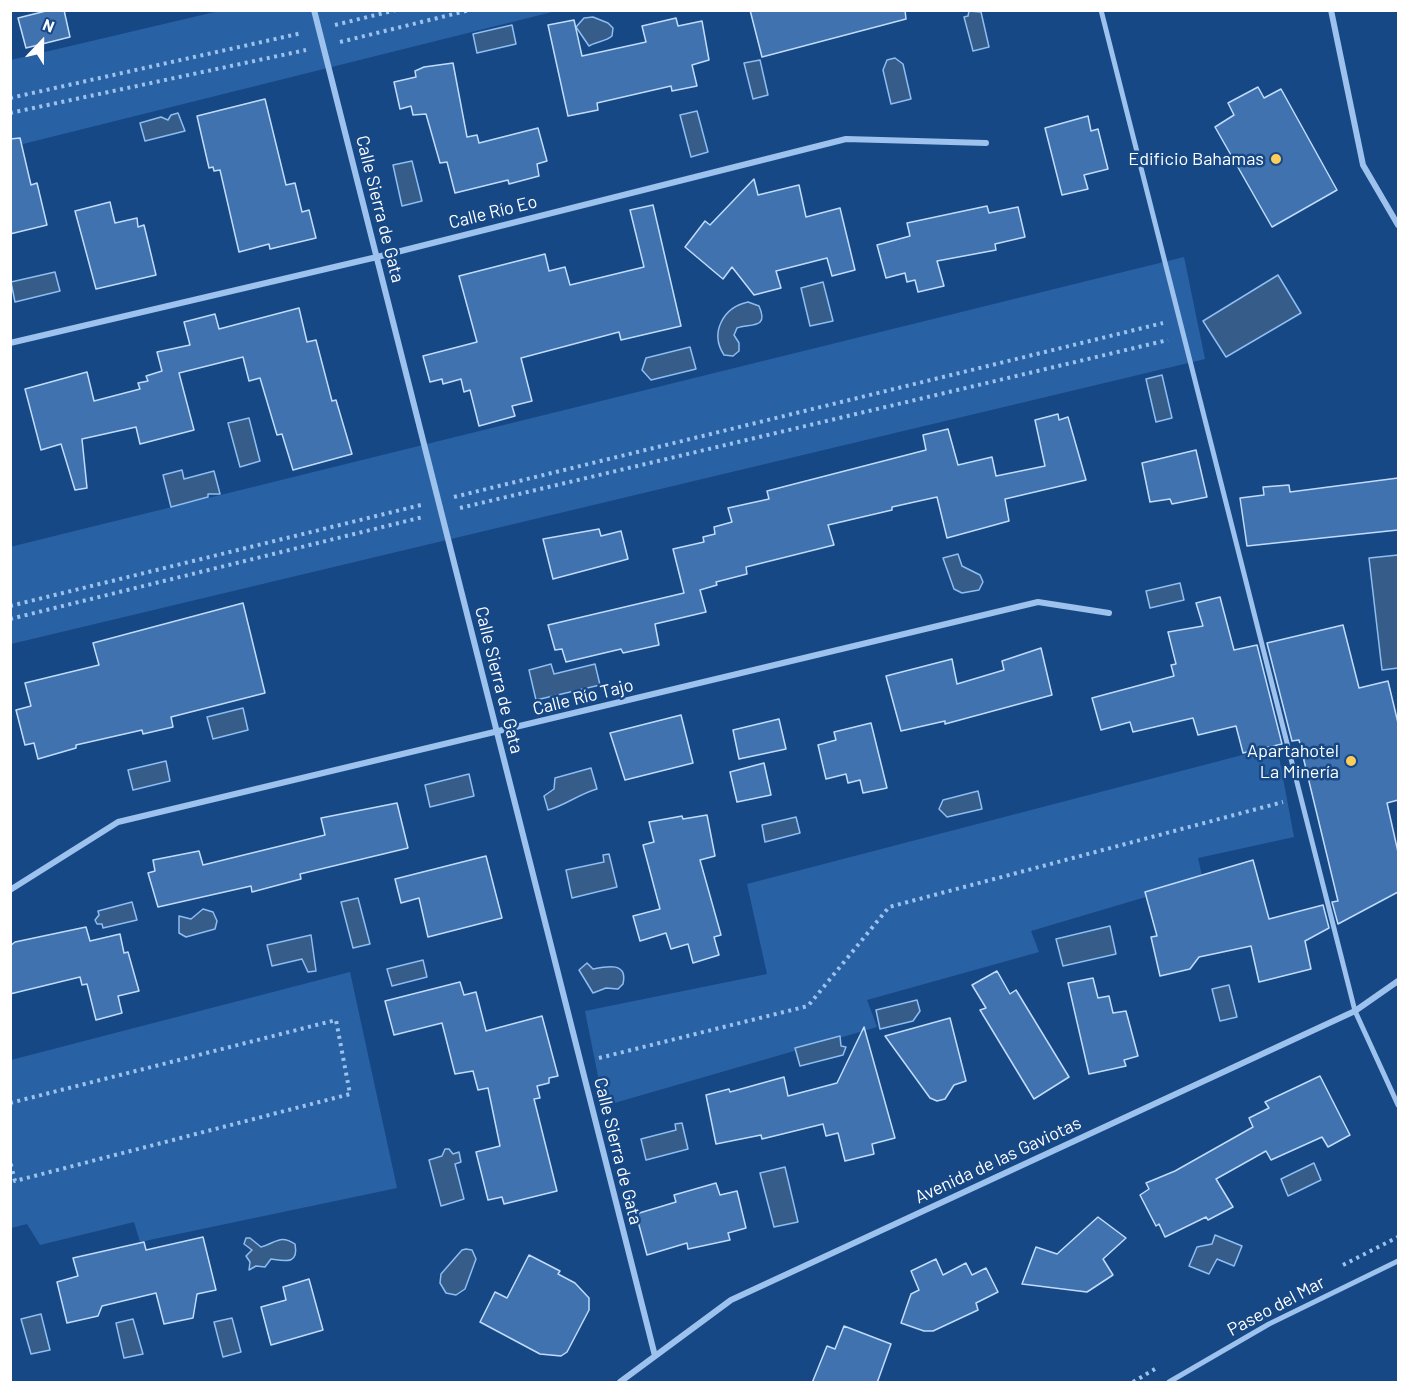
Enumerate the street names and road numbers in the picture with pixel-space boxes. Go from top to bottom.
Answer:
street label: Calle Sierra de Gata [351,133,409,285]
street label: Calle Río Eo [447,191,539,233]
street label: Calle Sierra de Gata [470,604,528,756]
street label: Calle Río Tajo [530,674,636,720]
street label: Calle Sierra de Gata [589,1075,647,1227]
street label: Avenida de las Gaviotas [911,1112,1085,1208]
street label: Paseo del Mar [1224,1271,1328,1341]

